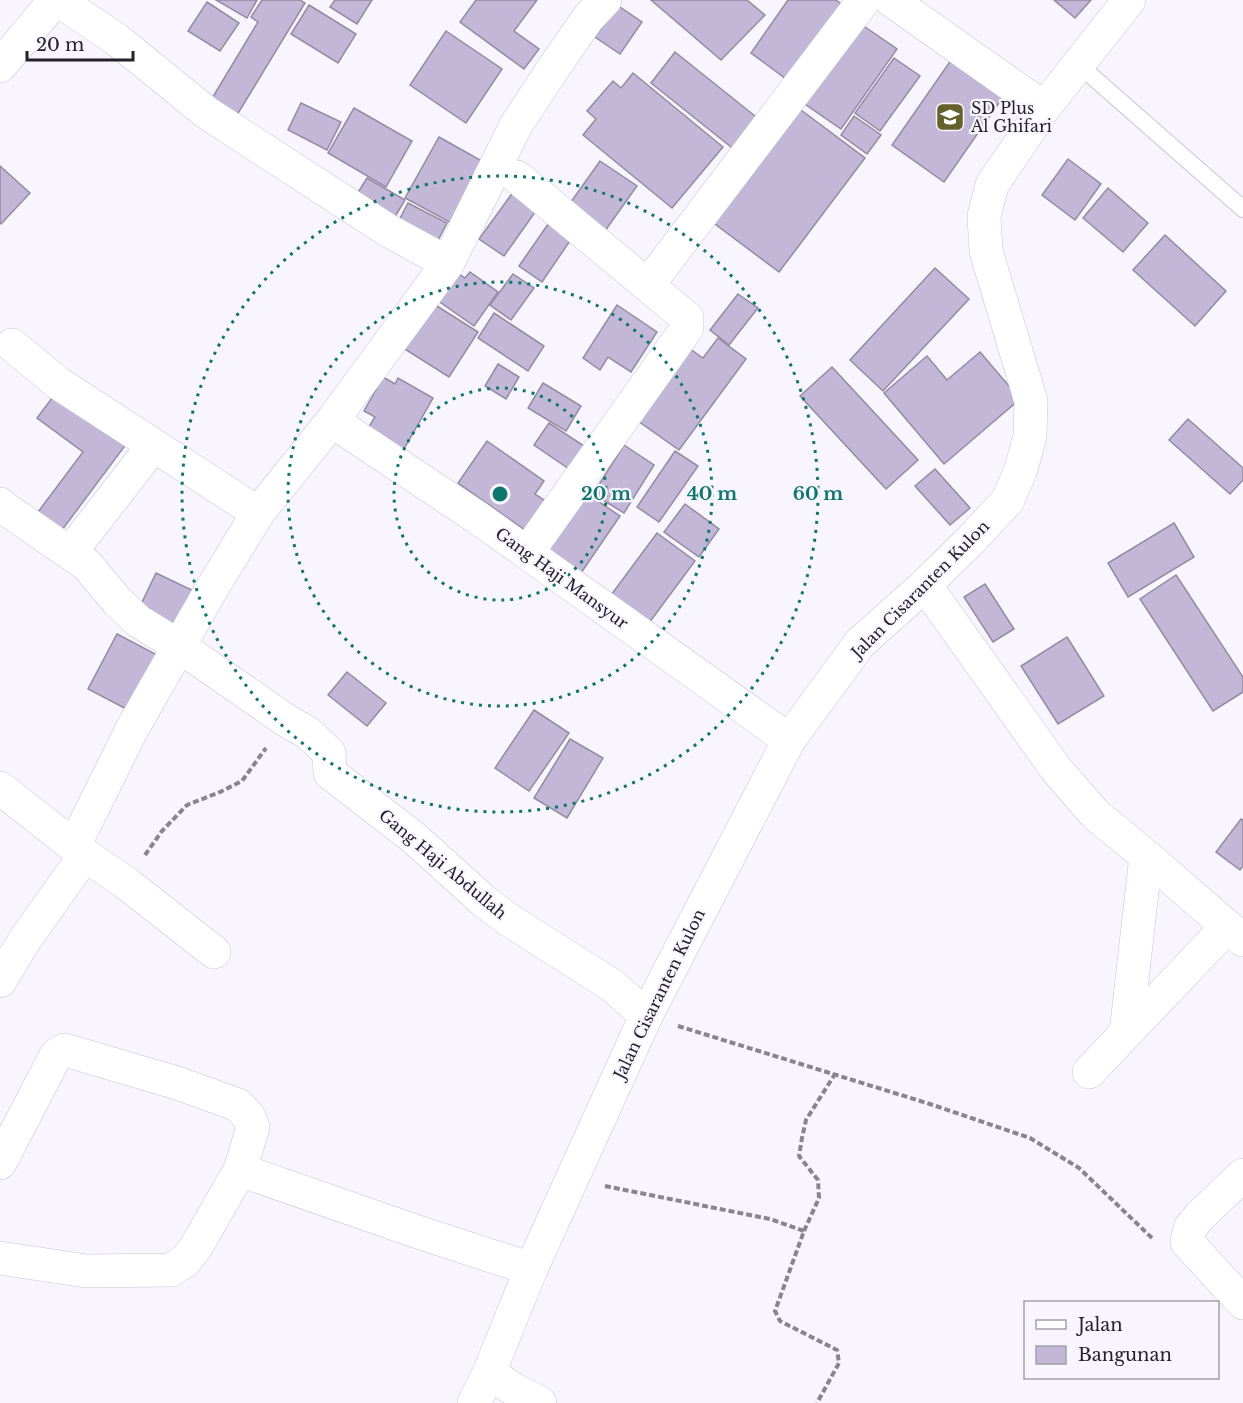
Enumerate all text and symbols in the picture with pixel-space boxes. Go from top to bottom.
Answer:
scale bar [27,24,134,62]
text: 20 m [36,34,84,56]
place label: SD Plus Al Ghifari [970,98,1053,136]
school or university icon: SD Plus Al Ghifari [934,101,966,133]
text: 20 m [581,483,631,505]
text: 40 m [687,483,737,505]
text: 60 m [793,483,843,505]
centre of rings [490,484,510,504]
street label: Jalan Cisaranten Kulon [845,516,993,664]
street label: Gang Haji Mansyur [492,523,633,633]
street label: Gang Haji Abdullah [375,805,511,923]
street label: Jalan Cisaranten Kulon [608,906,709,1084]
legend [1024,1301,1219,1379]
text: Jalan [1076,1314,1123,1336]
text: Bangunan [1078,1344,1172,1366]

